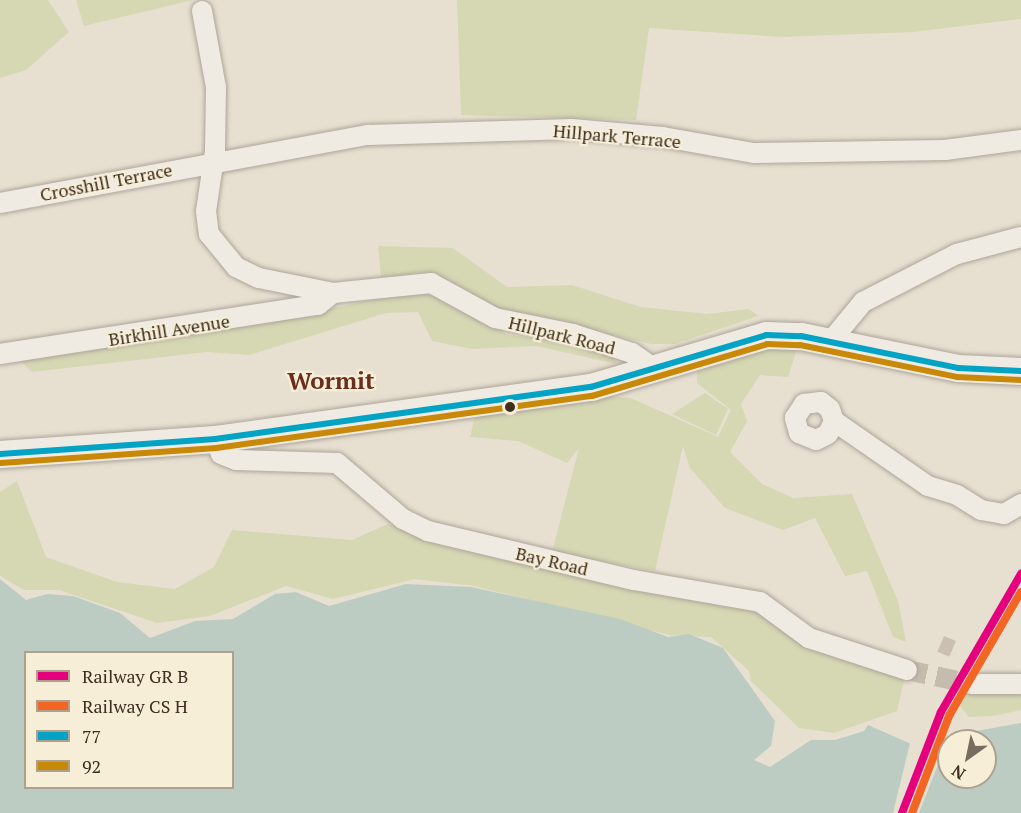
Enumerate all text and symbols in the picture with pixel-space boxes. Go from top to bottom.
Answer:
street label: Hillpark Terrace [552,120,682,152]
street label: Crosshill Terrace [38,159,174,205]
street label: Birkhill Avenue [107,310,231,350]
street label: Hillpark Road [506,311,618,359]
district label: Wormit [287,367,375,395]
unlabelled marker [504,401,516,413]
street label: Bay Road [514,542,590,580]
legend [24,651,234,789]
text: Railway GR B [82,664,188,688]
text: Railway CS H [82,694,188,718]
text: 77 [82,724,101,748]
north arrow [937,729,997,789]
text: 92 [82,754,101,778]
text: N [947,760,969,785]

